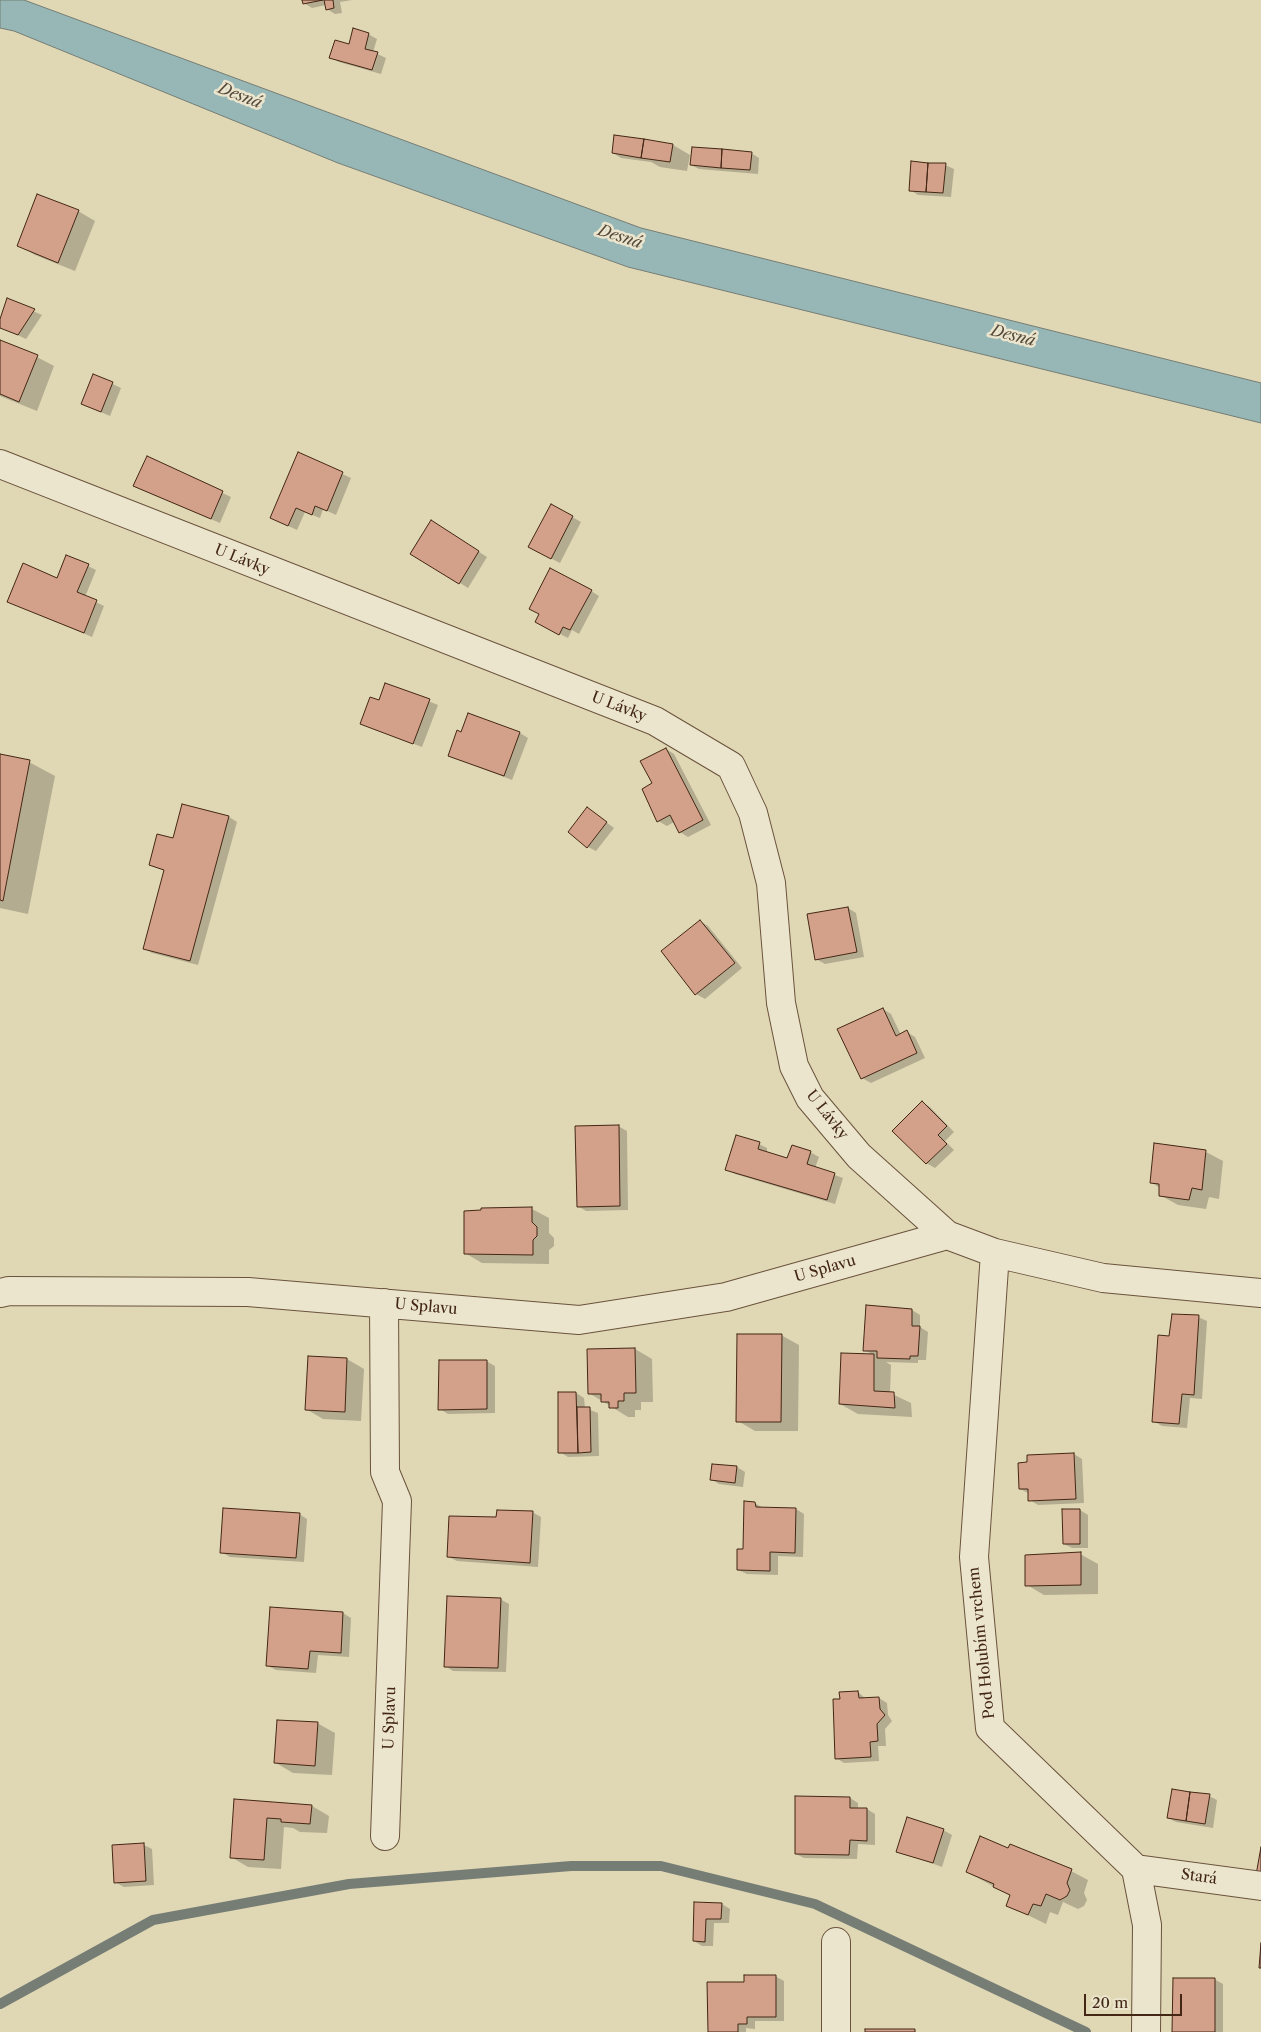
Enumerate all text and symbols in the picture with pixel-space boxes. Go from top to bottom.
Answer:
water label: Desná [215,79,265,113]
water label: Desná [596,221,644,253]
water label: Desná [989,321,1037,351]
street label: U Lávky [212,541,272,579]
street label: U Lávky [589,688,649,726]
street label: U Lávky [802,1087,852,1143]
street label: U Splavu [792,1252,858,1286]
street label: U Splavu [394,1295,458,1319]
street label: Pod Holubím vrchem [965,1566,999,1720]
street label: U Splavu [380,1686,400,1750]
street label: Stará [1180,1866,1218,1888]
scale bar [1086,1984,1184,2016]
text: 20 m [1092,1993,1128,2012]

